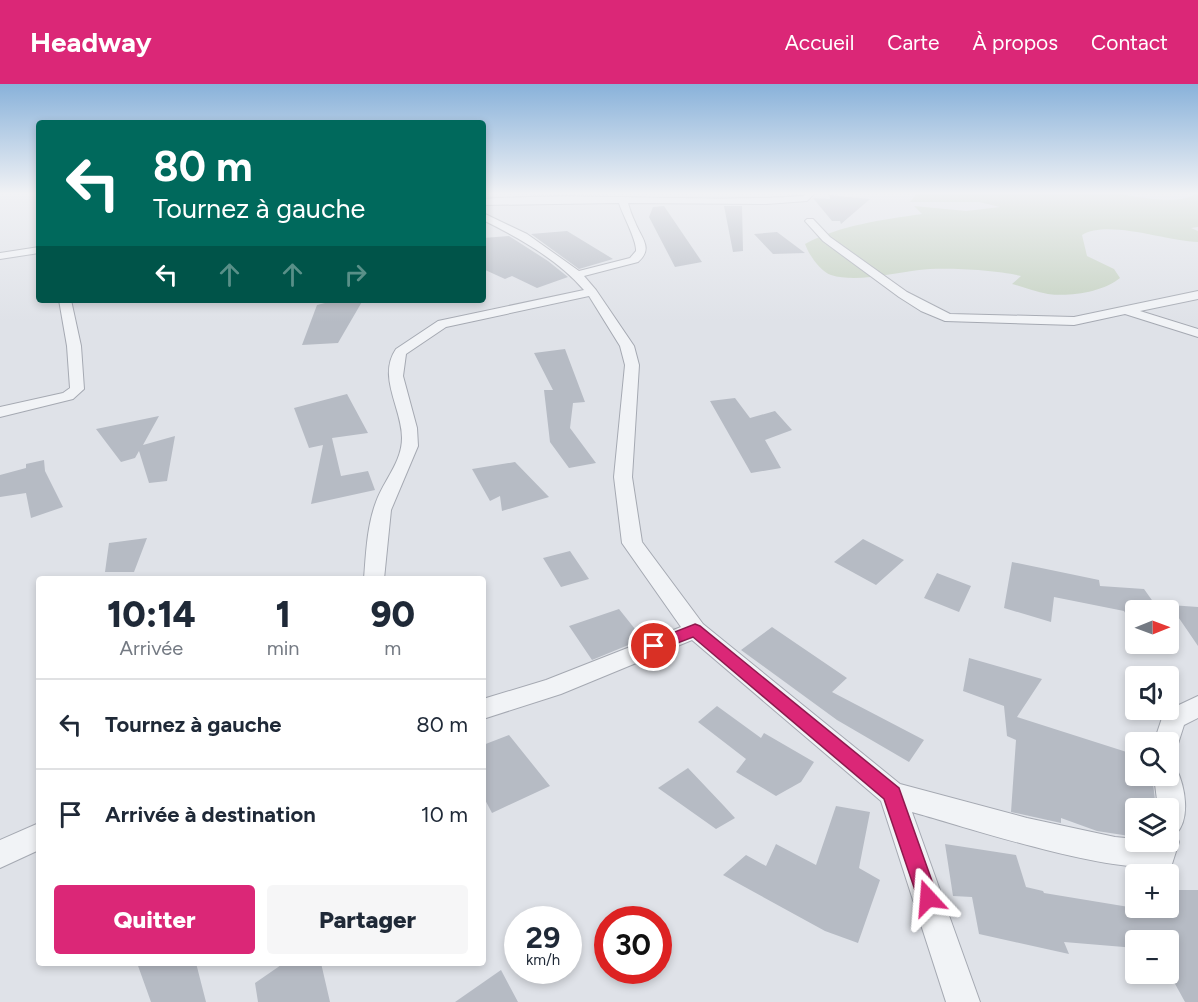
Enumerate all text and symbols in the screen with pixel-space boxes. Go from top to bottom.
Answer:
text: Headway [30,25,152,59]
text: Accueil [785,30,854,55]
text: Carte [887,30,940,55]
text: À propos [973,30,1058,55]
text: Contact [1091,30,1168,55]
text: 80 m [153,141,253,192]
icon: left [54,144,132,222]
text: Tournez à gauche [153,192,365,225]
icon: left [150,258,183,291]
icon: ahead [213,258,246,291]
icon: ahead [276,258,309,291]
icon: right [339,258,372,291]
text: 10:14 [107,593,196,636]
text: 1 [275,593,291,636]
text: 90 [370,593,415,636]
north arrow [1125,600,1179,654]
map controls [1125,600,1179,984]
pin [628,620,679,671]
icon: arrive [637,629,670,662]
text: Arrivée [119,636,183,660]
text: min [267,636,300,660]
text: m [384,636,401,660]
button: sound [1125,666,1179,720]
icon: left [54,708,87,741]
text: Tournez à gauche [105,711,281,738]
text: 80 m [416,711,468,738]
button: search [1125,732,1179,786]
icon: arrive [54,798,87,831]
button: layers [1125,798,1179,852]
text: Arrivée à destination [105,801,316,828]
text: 10 m [421,801,468,828]
button: + [1125,864,1179,918]
position arrow [896,866,960,930]
button: Quitter [54,885,255,954]
button: Partager [267,885,468,954]
speed limit sign: 30 [594,906,672,984]
text: 29 [526,919,560,956]
button: − [1125,930,1179,984]
text: km/h [526,951,560,969]

